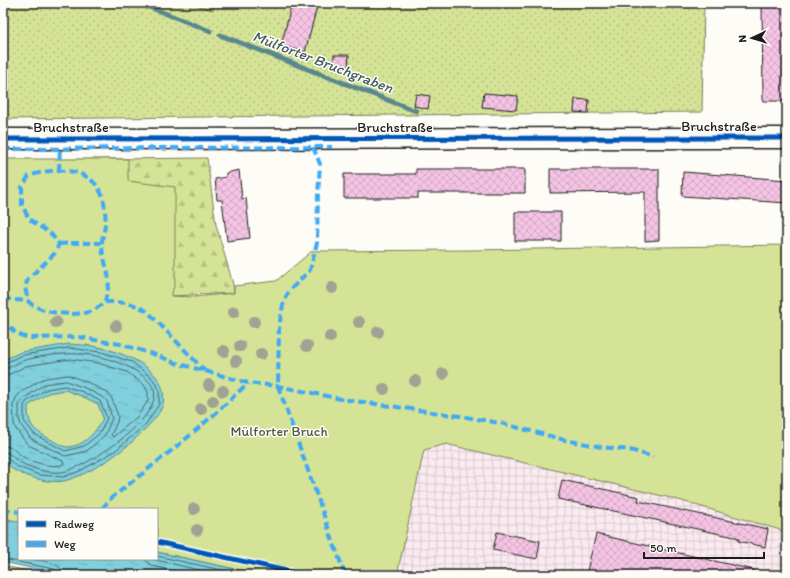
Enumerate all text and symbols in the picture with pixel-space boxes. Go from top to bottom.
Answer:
north arrow [732,18,772,58]
water label: Mülforter Bruchgraben [250,27,396,97]
text: N [736,34,749,43]
street label: Bruchstraße [681,118,757,135]
street label: Bruchstraße [33,119,109,136]
street label: Bruchstraße [357,119,433,136]
park label: Mülforter Bruch [230,423,328,440]
legend [18,508,158,560]
text: Radweg [54,517,95,531]
scale bar [644,534,764,560]
text: Weg [54,537,77,551]
text: 50 m [650,541,676,555]

